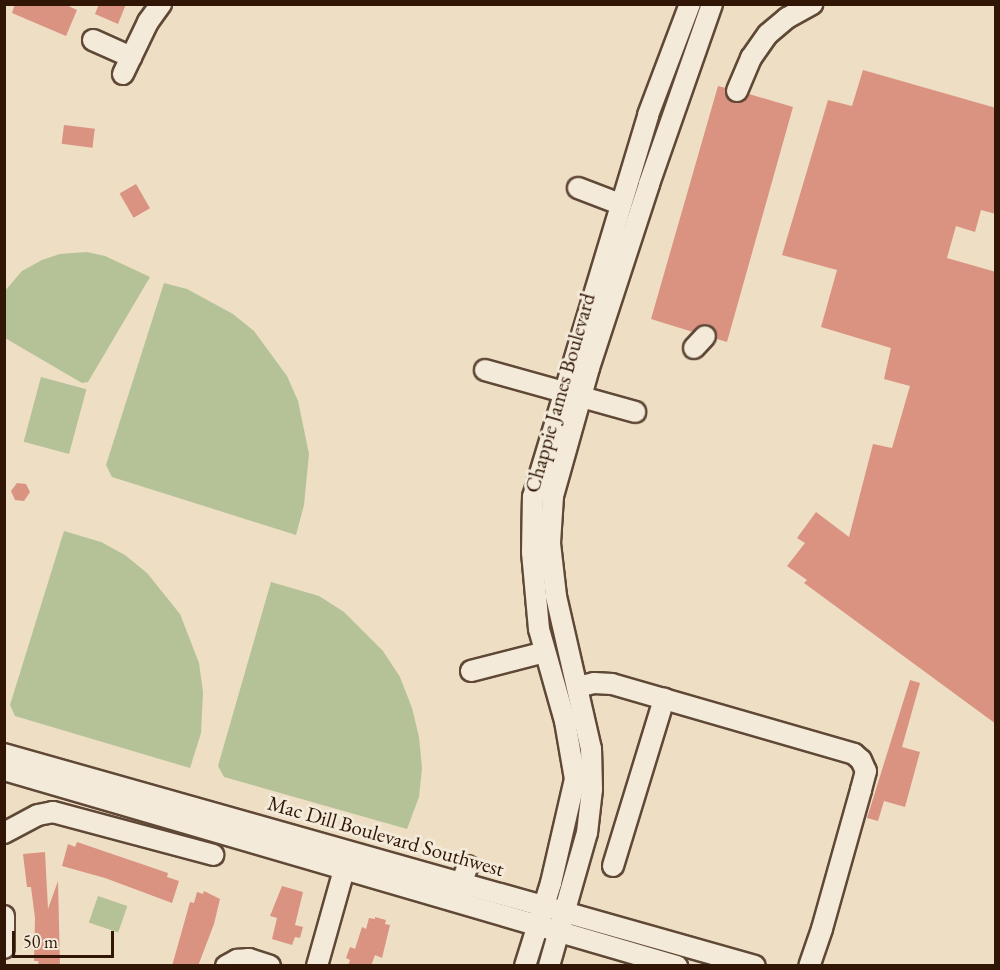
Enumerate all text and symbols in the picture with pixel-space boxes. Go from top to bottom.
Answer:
street label: Chappie James Boulevard [519,290,601,496]
street label: Mac Dill Boulevard Southwest [265,790,507,882]
scale bar [15,919,117,957]
text: 50 m [23,930,58,953]

